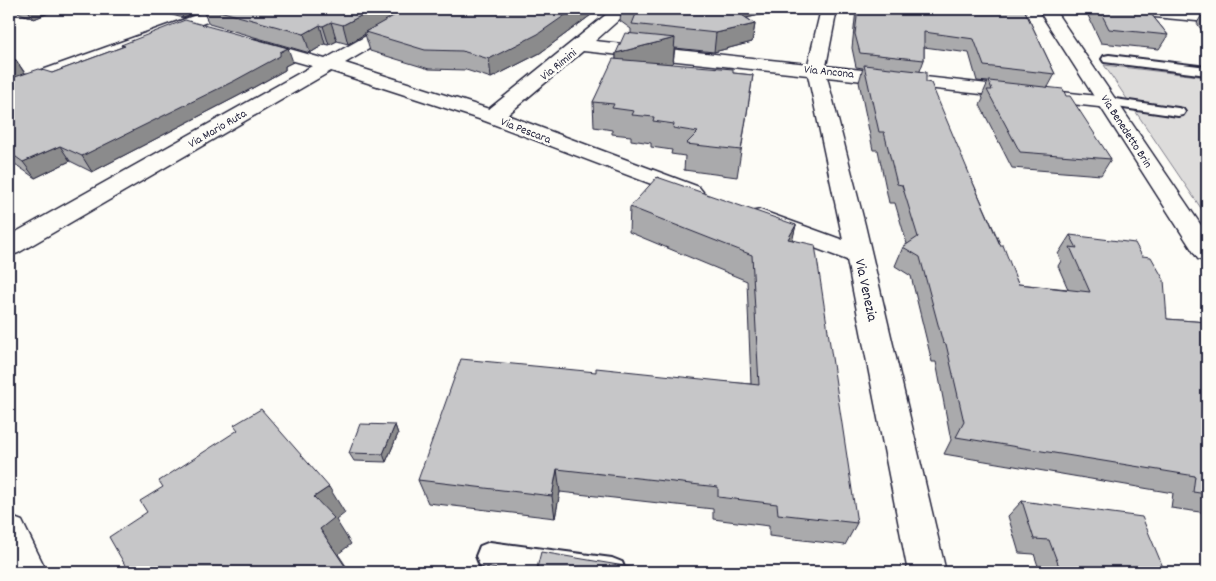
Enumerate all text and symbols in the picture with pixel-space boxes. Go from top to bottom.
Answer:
street label: Via Rimini [537,45,581,85]
street label: Via Ancona [803,61,855,84]
street label: Via Benedetto Brin [1096,92,1156,172]
street label: Via Mario Ruta [185,106,250,153]
street label: Via Pescara [498,114,553,149]
street label: Via Venezia [848,257,883,325]

